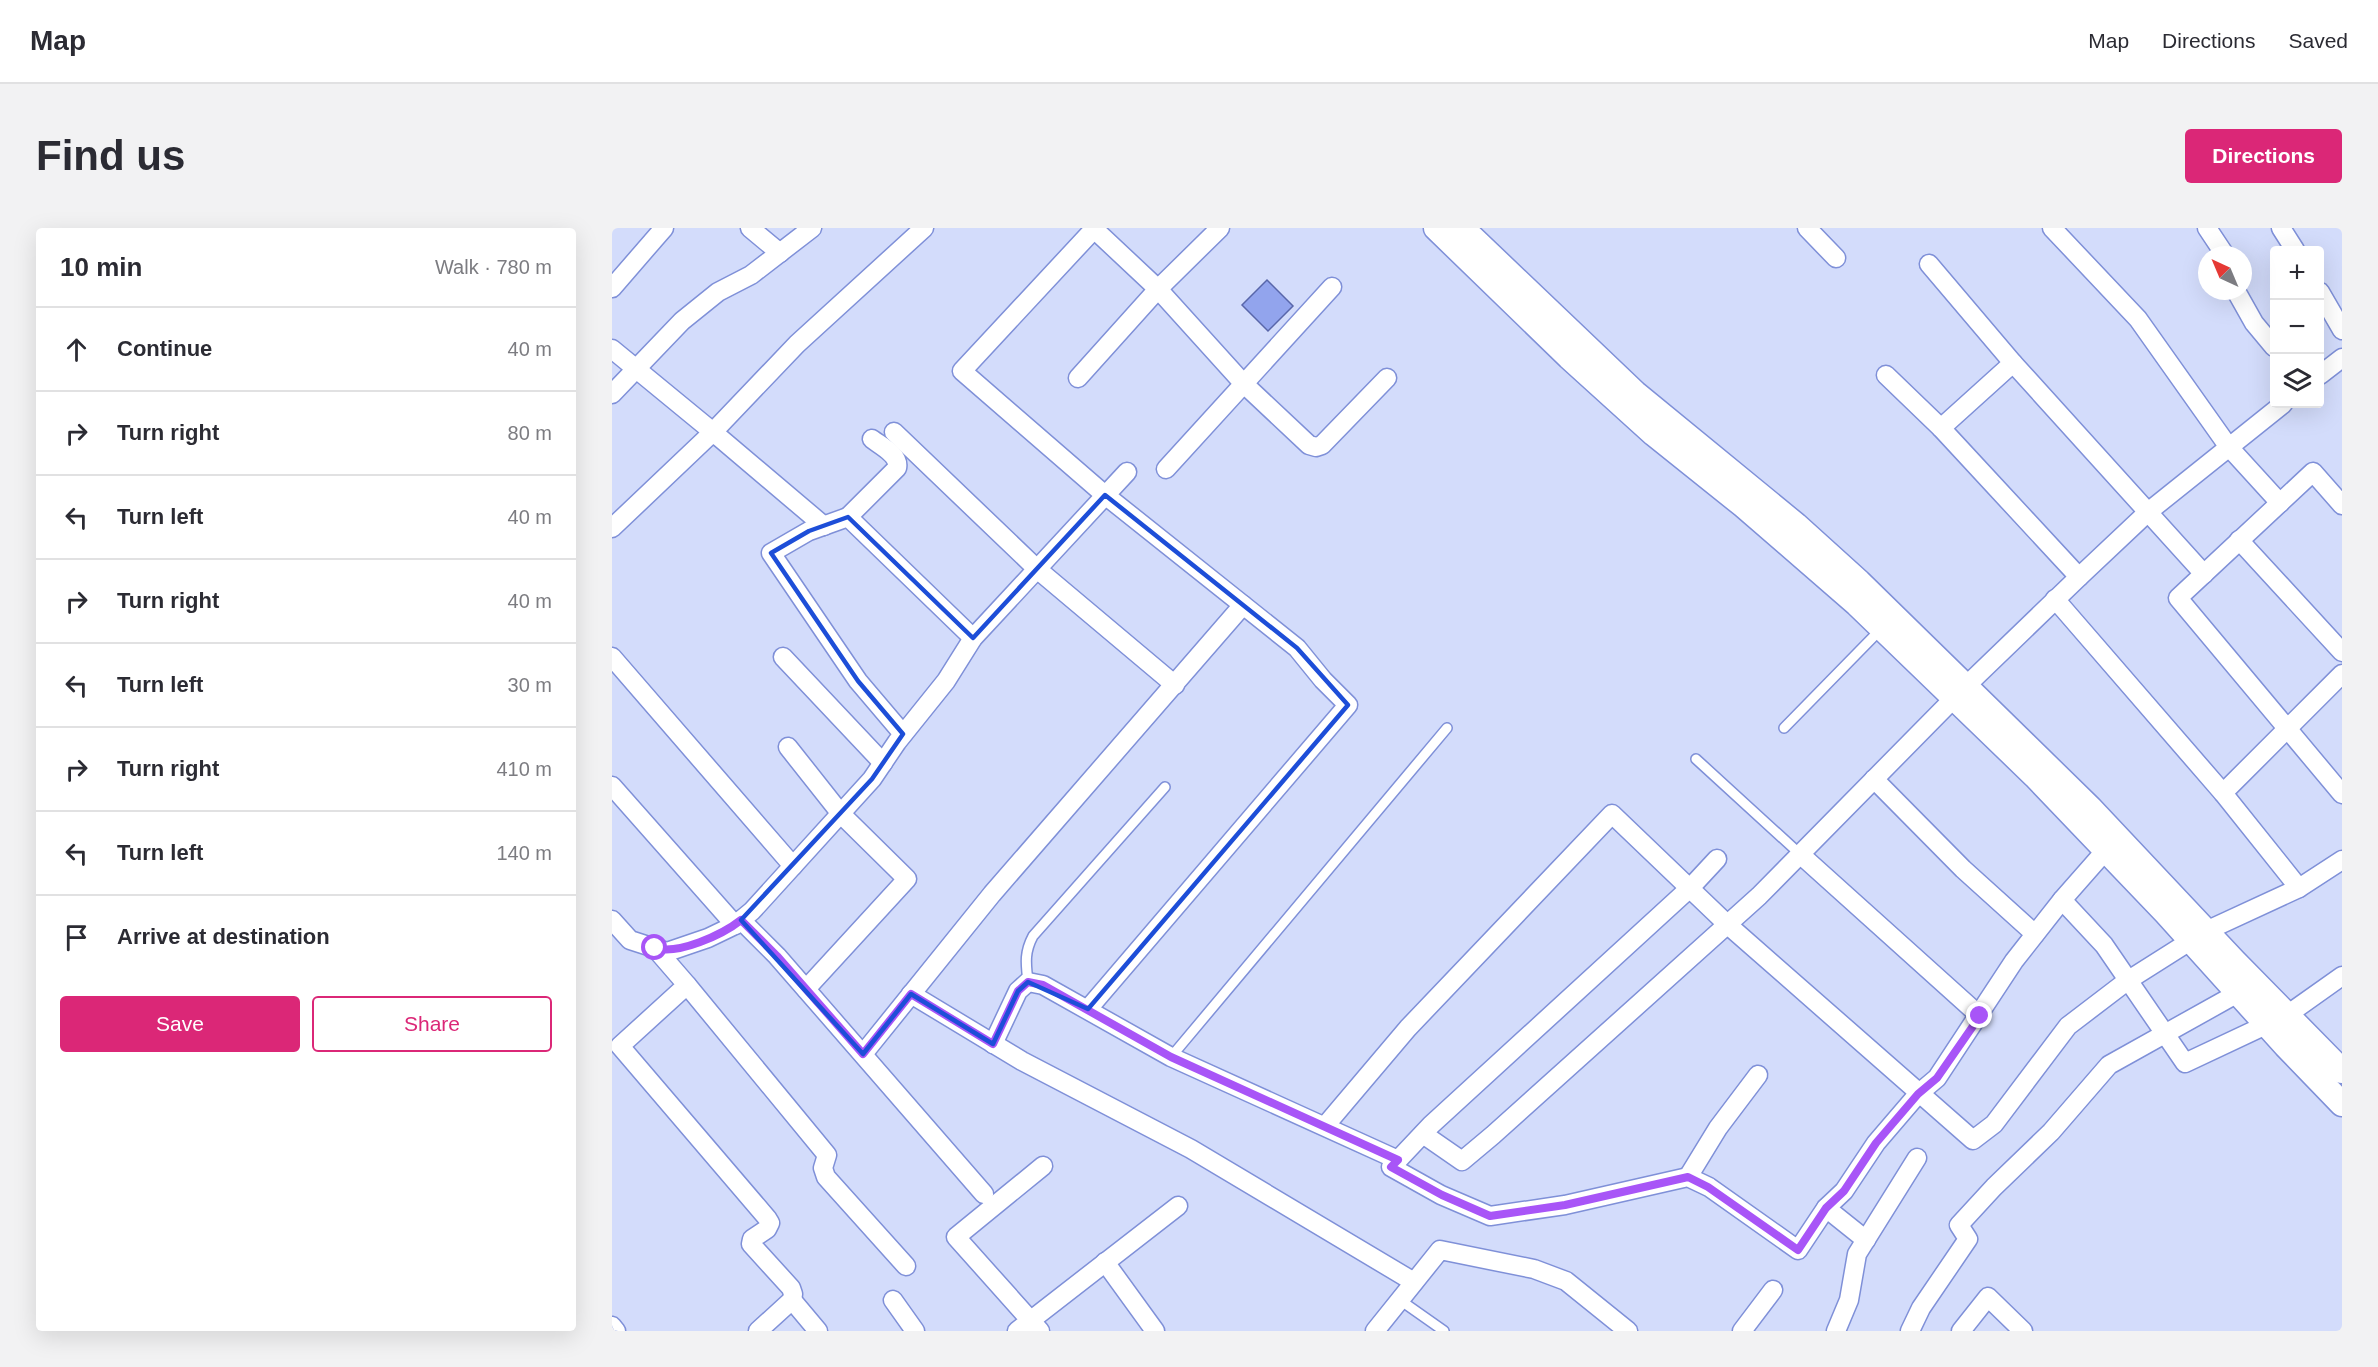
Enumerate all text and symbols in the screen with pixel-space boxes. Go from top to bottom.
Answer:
text: Map [30,25,86,56]
text: Map [2088,29,2129,52]
text: Directions [2162,29,2255,52]
text: Saved [2288,29,2348,52]
button: Directions [2185,129,2342,183]
text: Find us [36,132,185,179]
north arrow [2198,246,2252,300]
map controls [2270,246,2324,408]
button: + [2270,246,2324,300]
text: 10 min [60,252,142,282]
text: Walk · 780 m [435,256,552,278]
button: − [2270,300,2324,354]
icon: ahead [60,333,93,366]
text: Continue [117,336,212,361]
text: 40 m [508,338,552,360]
button: layers [2270,354,2324,408]
icon: right [60,417,93,450]
text: Turn right [117,420,219,445]
text: 80 m [508,422,552,444]
icon: left [60,501,93,534]
text: Turn left [117,504,203,529]
text: 40 m [508,506,552,528]
icon: right [60,585,93,618]
text: Turn right [117,588,219,613]
text: 40 m [508,590,552,612]
icon: left [60,669,93,702]
text: Turn left [117,672,203,697]
text: 30 m [508,674,552,696]
icon: right [60,753,93,786]
text: Turn right [117,756,219,781]
text: 410 m [496,758,552,780]
icon: left [60,837,93,870]
text: Turn left [117,840,203,865]
text: 140 m [496,842,552,864]
icon: arrive [60,921,93,954]
text: Arrive at destination [117,924,330,949]
route start [641,934,667,960]
button: Save [60,996,300,1052]
button: Share [312,996,552,1052]
route end [1966,1002,1992,1028]

